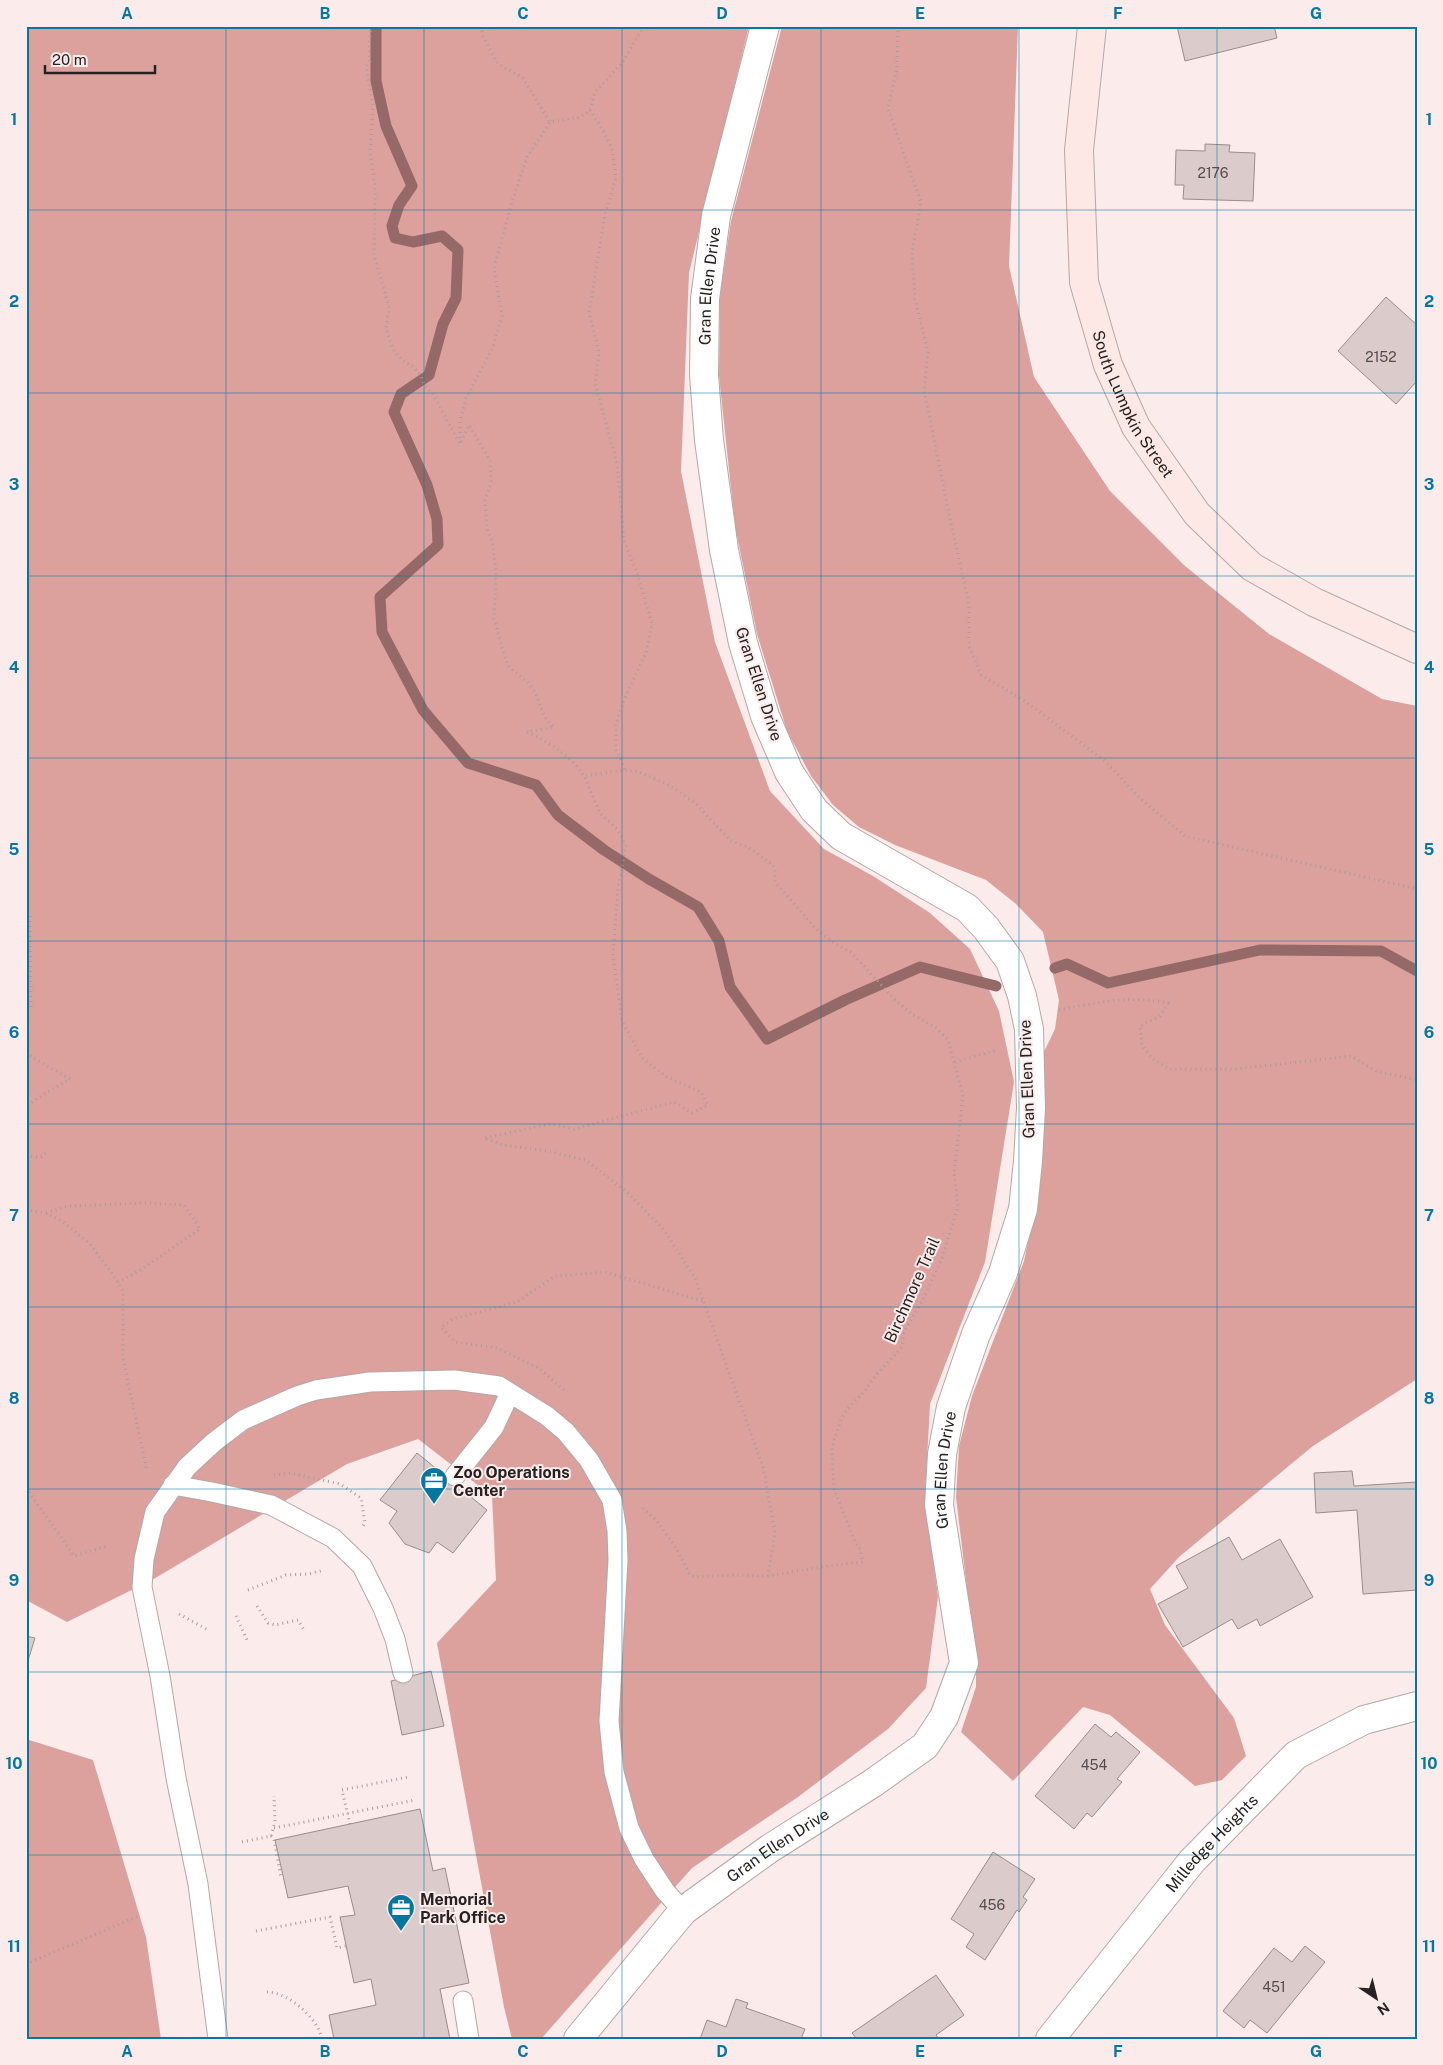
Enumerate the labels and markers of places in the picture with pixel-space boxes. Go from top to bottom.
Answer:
place label: Zoo Operations Center [453,1463,570,1500]
office icon: Zoo Operations Center [419,1466,449,1505]
place label: Memorial Park Office [420,1890,506,1927]
office icon: Memorial Park Office [386,1893,416,1932]

